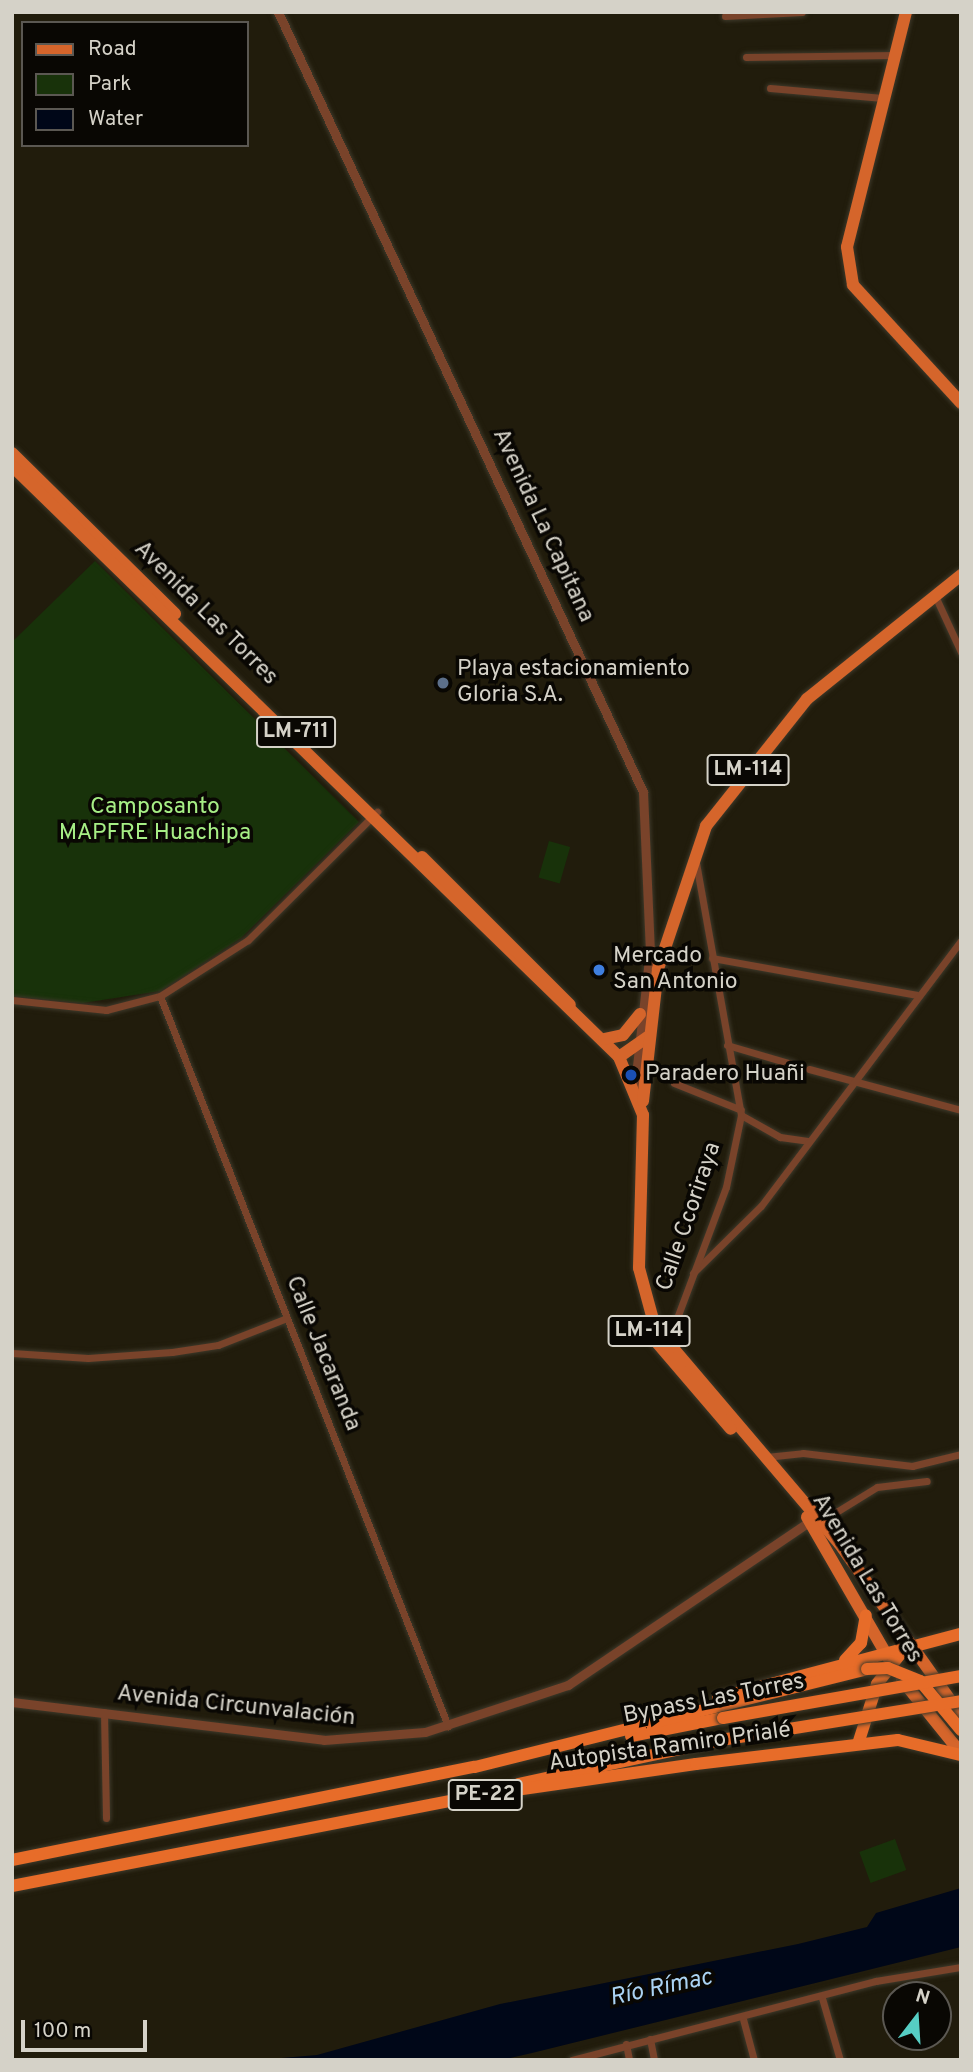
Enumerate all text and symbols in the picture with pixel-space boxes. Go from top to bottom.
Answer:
legend [21,21,248,147]
text: Road [88,36,137,63]
text: Park [88,71,131,98]
text: Water [88,106,143,133]
street label: Avenida La Capitana [485,425,599,627]
street label: Avenida Las Torres [127,536,283,692]
place label: Playa estacionamiento Gloria S.A. [457,656,690,710]
marker: Playa estacionamiento Gloria S.A. [435,675,451,691]
road number: LM-711 [256,714,336,750]
road number: LM-114 [706,752,790,788]
park label: Camposanto MAPFRE Huachipa [59,794,251,848]
place label: Mercado San Antonio [613,943,739,997]
marker: Mercado San Antonio [591,962,607,978]
place label: Paradero Huañi [645,1061,805,1089]
marker: Paradero Huañi [623,1067,639,1083]
street label: Calle Ccoriraya [652,1139,728,1295]
street label: Calle Jacaranda [278,1272,366,1436]
road number: LM-114 [607,1314,691,1348]
street label: Avenida Las Torres [804,1489,928,1669]
street label: Bypass Las Torres [621,1669,807,1731]
street label: Avenida Circunvalación [116,1681,356,1733]
street label: Autopista Ramiro Prialé [547,1717,793,1779]
road number: PE-22 [447,1778,524,1812]
water label: Río Rímac [607,1964,715,2014]
north arrow [882,1981,952,2051]
text: N [913,1984,933,2011]
scale bar [24,2006,150,2050]
text: 100 m [34,2018,91,2045]

